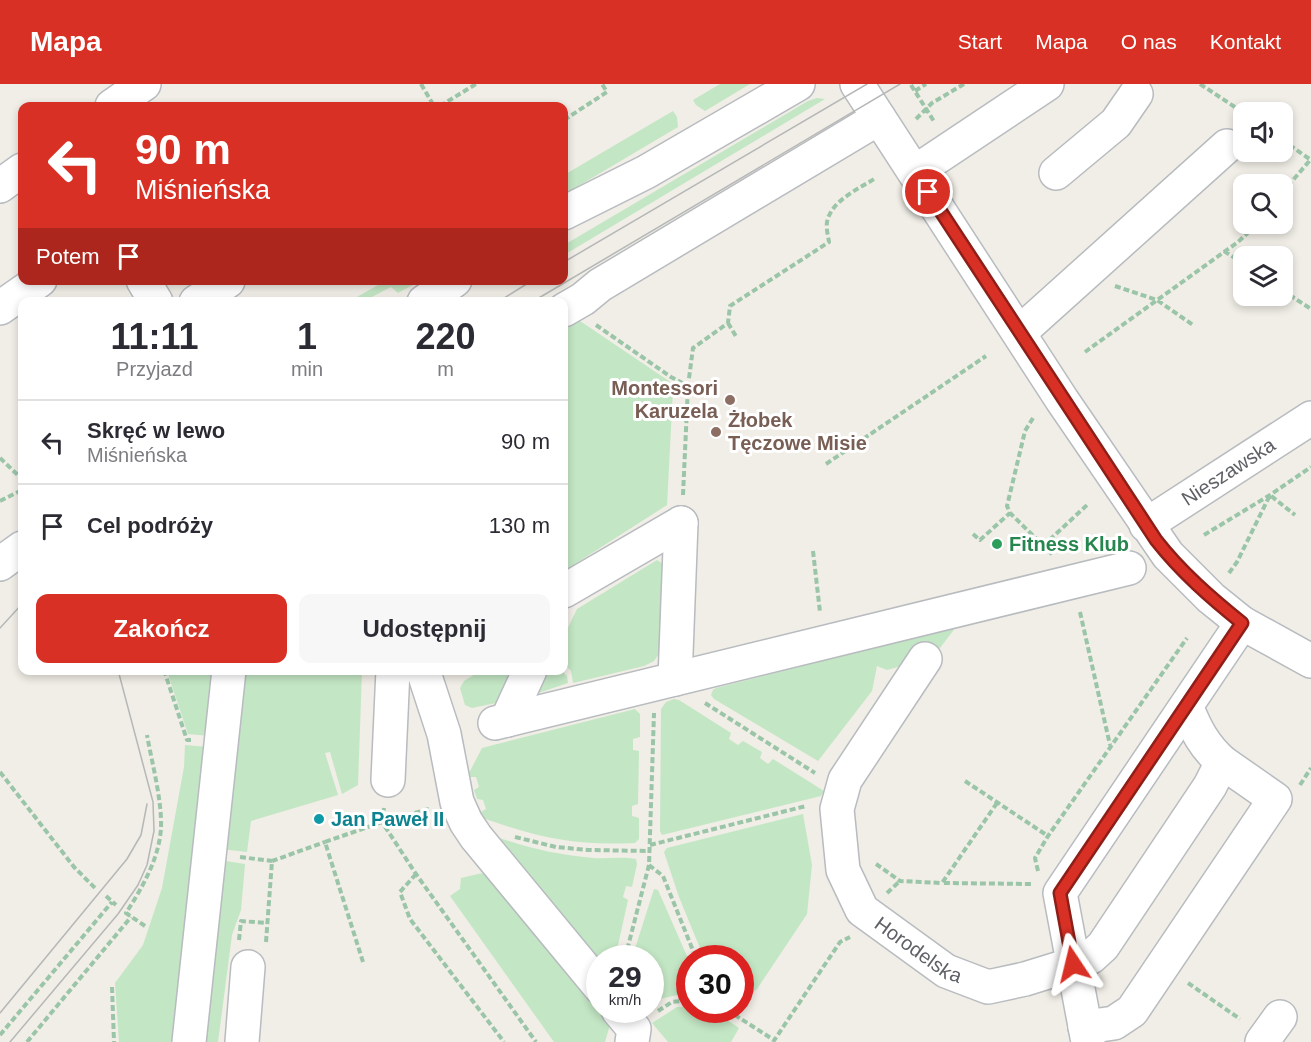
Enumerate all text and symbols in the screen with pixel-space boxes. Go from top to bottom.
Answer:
text: Mapa [30,26,102,57]
text: Start [958,30,1002,53]
text: Mapa [1035,30,1088,53]
text: O nas [1121,30,1177,53]
text: Kontakt [1210,30,1281,53]
map controls [1233,102,1293,306]
button: sound [1233,102,1293,162]
icon: left [36,126,114,204]
text: 90 m [135,126,231,173]
pin [902,166,953,217]
button: search [1233,174,1293,234]
text: Miśnieńska [135,175,270,205]
icon: arrive [911,175,944,208]
icon: arrive [112,240,145,273]
text: Potem [36,244,100,269]
button: layers [1233,246,1293,306]
text: 11:11 [110,316,199,357]
text: 1 [297,316,317,357]
text: 220 [416,316,476,357]
text: Przyjazd [116,358,193,380]
text: min [291,358,323,380]
text: m [437,358,454,380]
place label: Montessori Karuzela [611,377,719,422]
marker: Montessori Karuzela [723,393,737,407]
place label: Żłobek Tęczowe Misie [728,409,867,454]
text: Skręć w lewo [87,418,225,443]
marker: Żłobek Tęczowe Misie [709,425,723,439]
icon: left [36,426,69,459]
text: 90 m [501,429,550,454]
street label: Nieszawska [1177,433,1280,510]
text: Miśnieńska [87,444,187,466]
icon: arrive [36,510,69,543]
text: Cel podróży [87,513,213,538]
text: 130 m [489,513,550,538]
place label: Fitness Klub [1009,533,1129,555]
marker: Fitness Klub [990,537,1004,551]
button: Zakończ [36,594,287,663]
button: Udostępnij [299,594,550,663]
place label: Jan Paweł II [331,808,444,830]
marker: Jan Paweł II [312,812,326,826]
street label: Horodelska [871,912,966,987]
position arrow [1041,932,1105,996]
speed limit sign: 30 [676,945,754,1023]
text: 29 [608,960,642,993]
text: km/h [609,991,641,1008]

